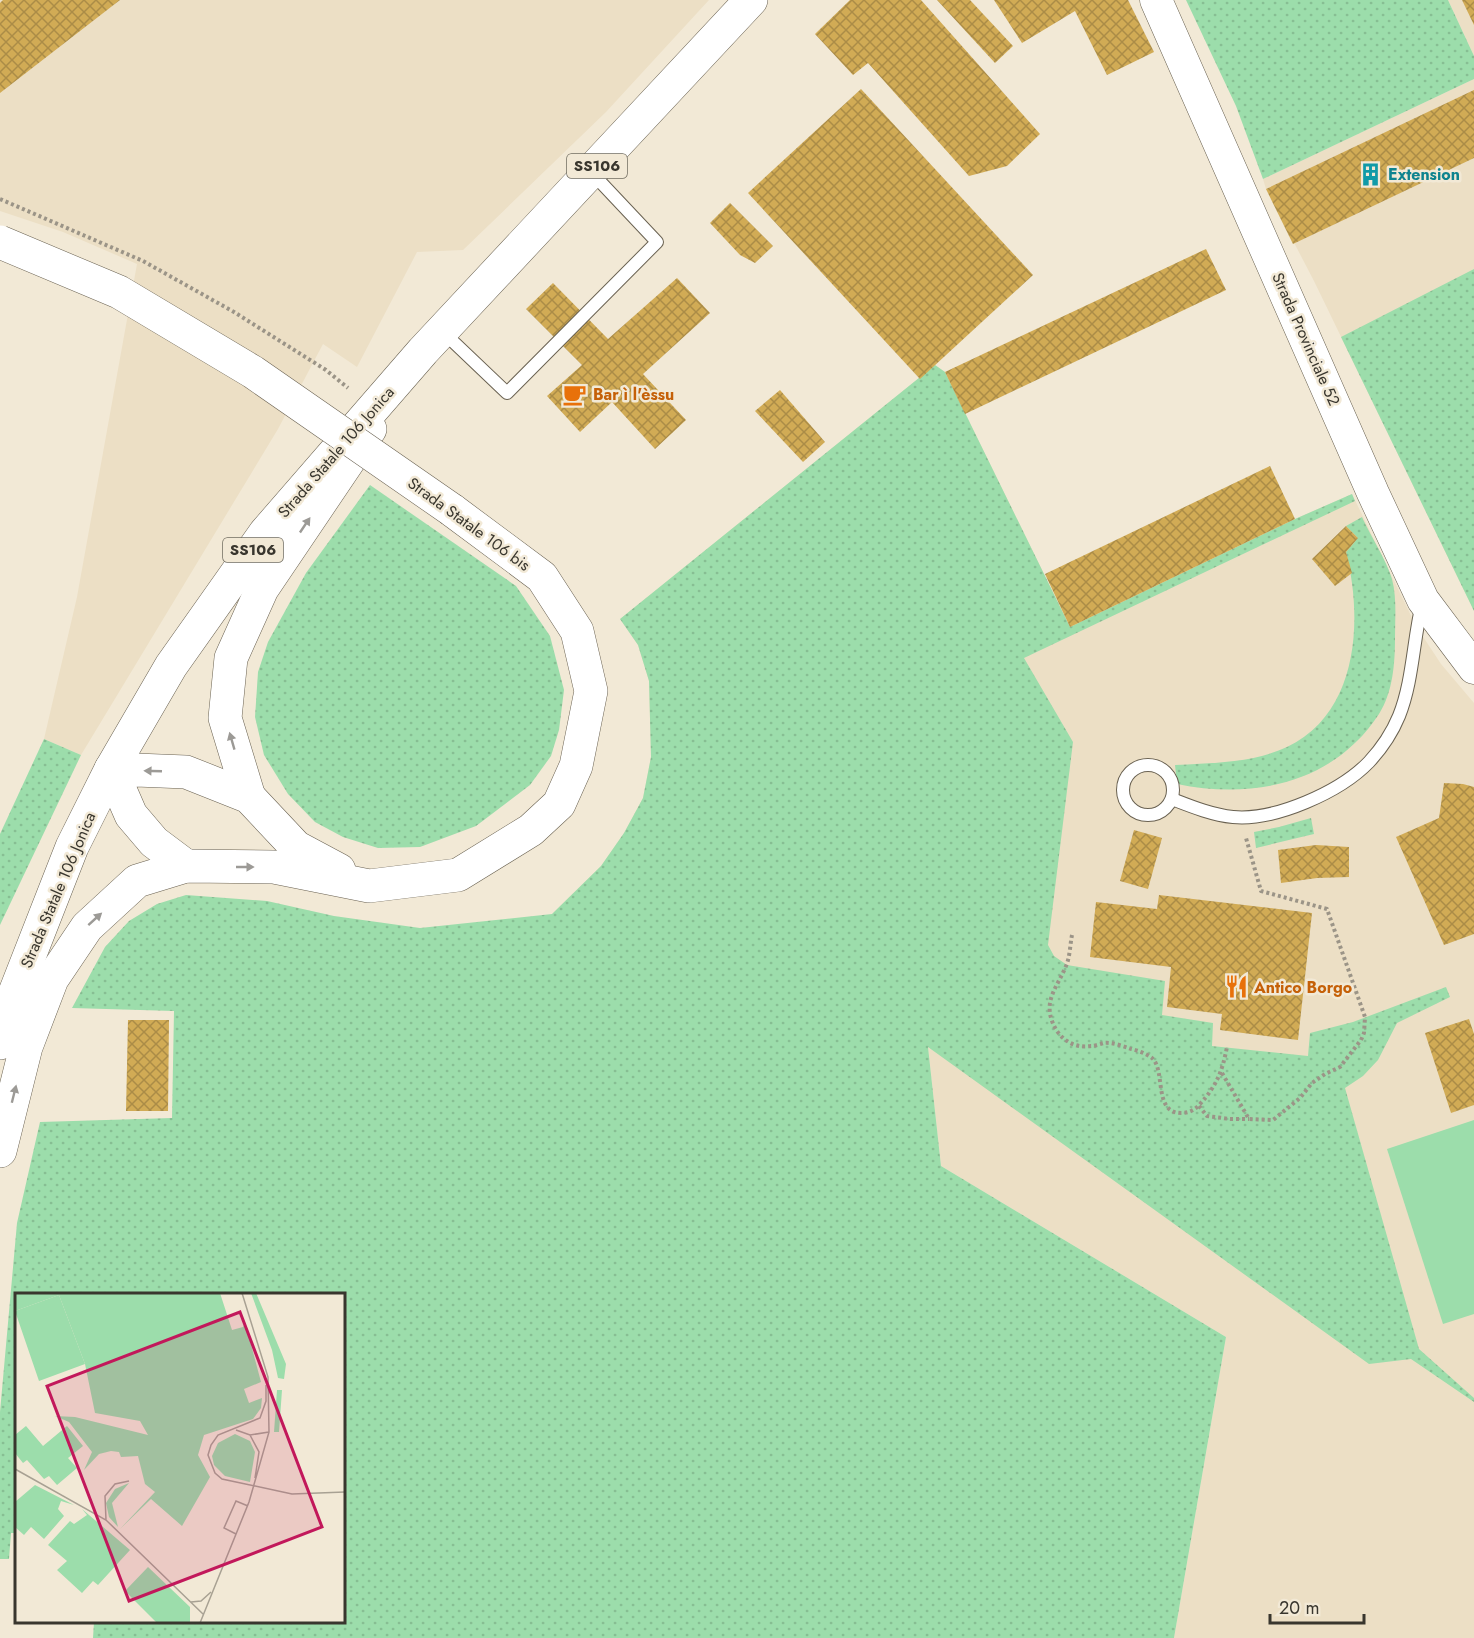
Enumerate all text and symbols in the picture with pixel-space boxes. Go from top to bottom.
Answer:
road number: SS106 [567,154,627,178]
building icon: Extension [1357,161,1383,187]
place label: Extension [1388,163,1460,186]
street label: Strada Provinciale 52 [1266,269,1346,409]
street label: Strada Statale 106 Jonica [272,381,400,523]
cafe icon: Bar ì l'èssu [562,381,588,407]
place label: Bar ì l'èssu [593,383,674,406]
street label: Strada Statale 106 bis [403,472,535,576]
one-way arrow [299,517,310,533]
road number: SS106 [223,538,283,562]
one-way arrow [227,732,236,750]
one-way arrow [143,766,162,775]
street label: Strada Statale 106 Jonica [15,809,101,971]
one-way arrow [235,862,254,872]
one-way arrow [87,912,102,926]
restaurant icon: Antico Borgo [1223,974,1249,1000]
place label: Antico Borgo [1253,976,1352,999]
one-way arrow [10,1085,19,1103]
inset map [15,1293,345,1623]
scale bar [1270,1587,1364,1625]
text: 20 m [1279,1595,1319,1621]

